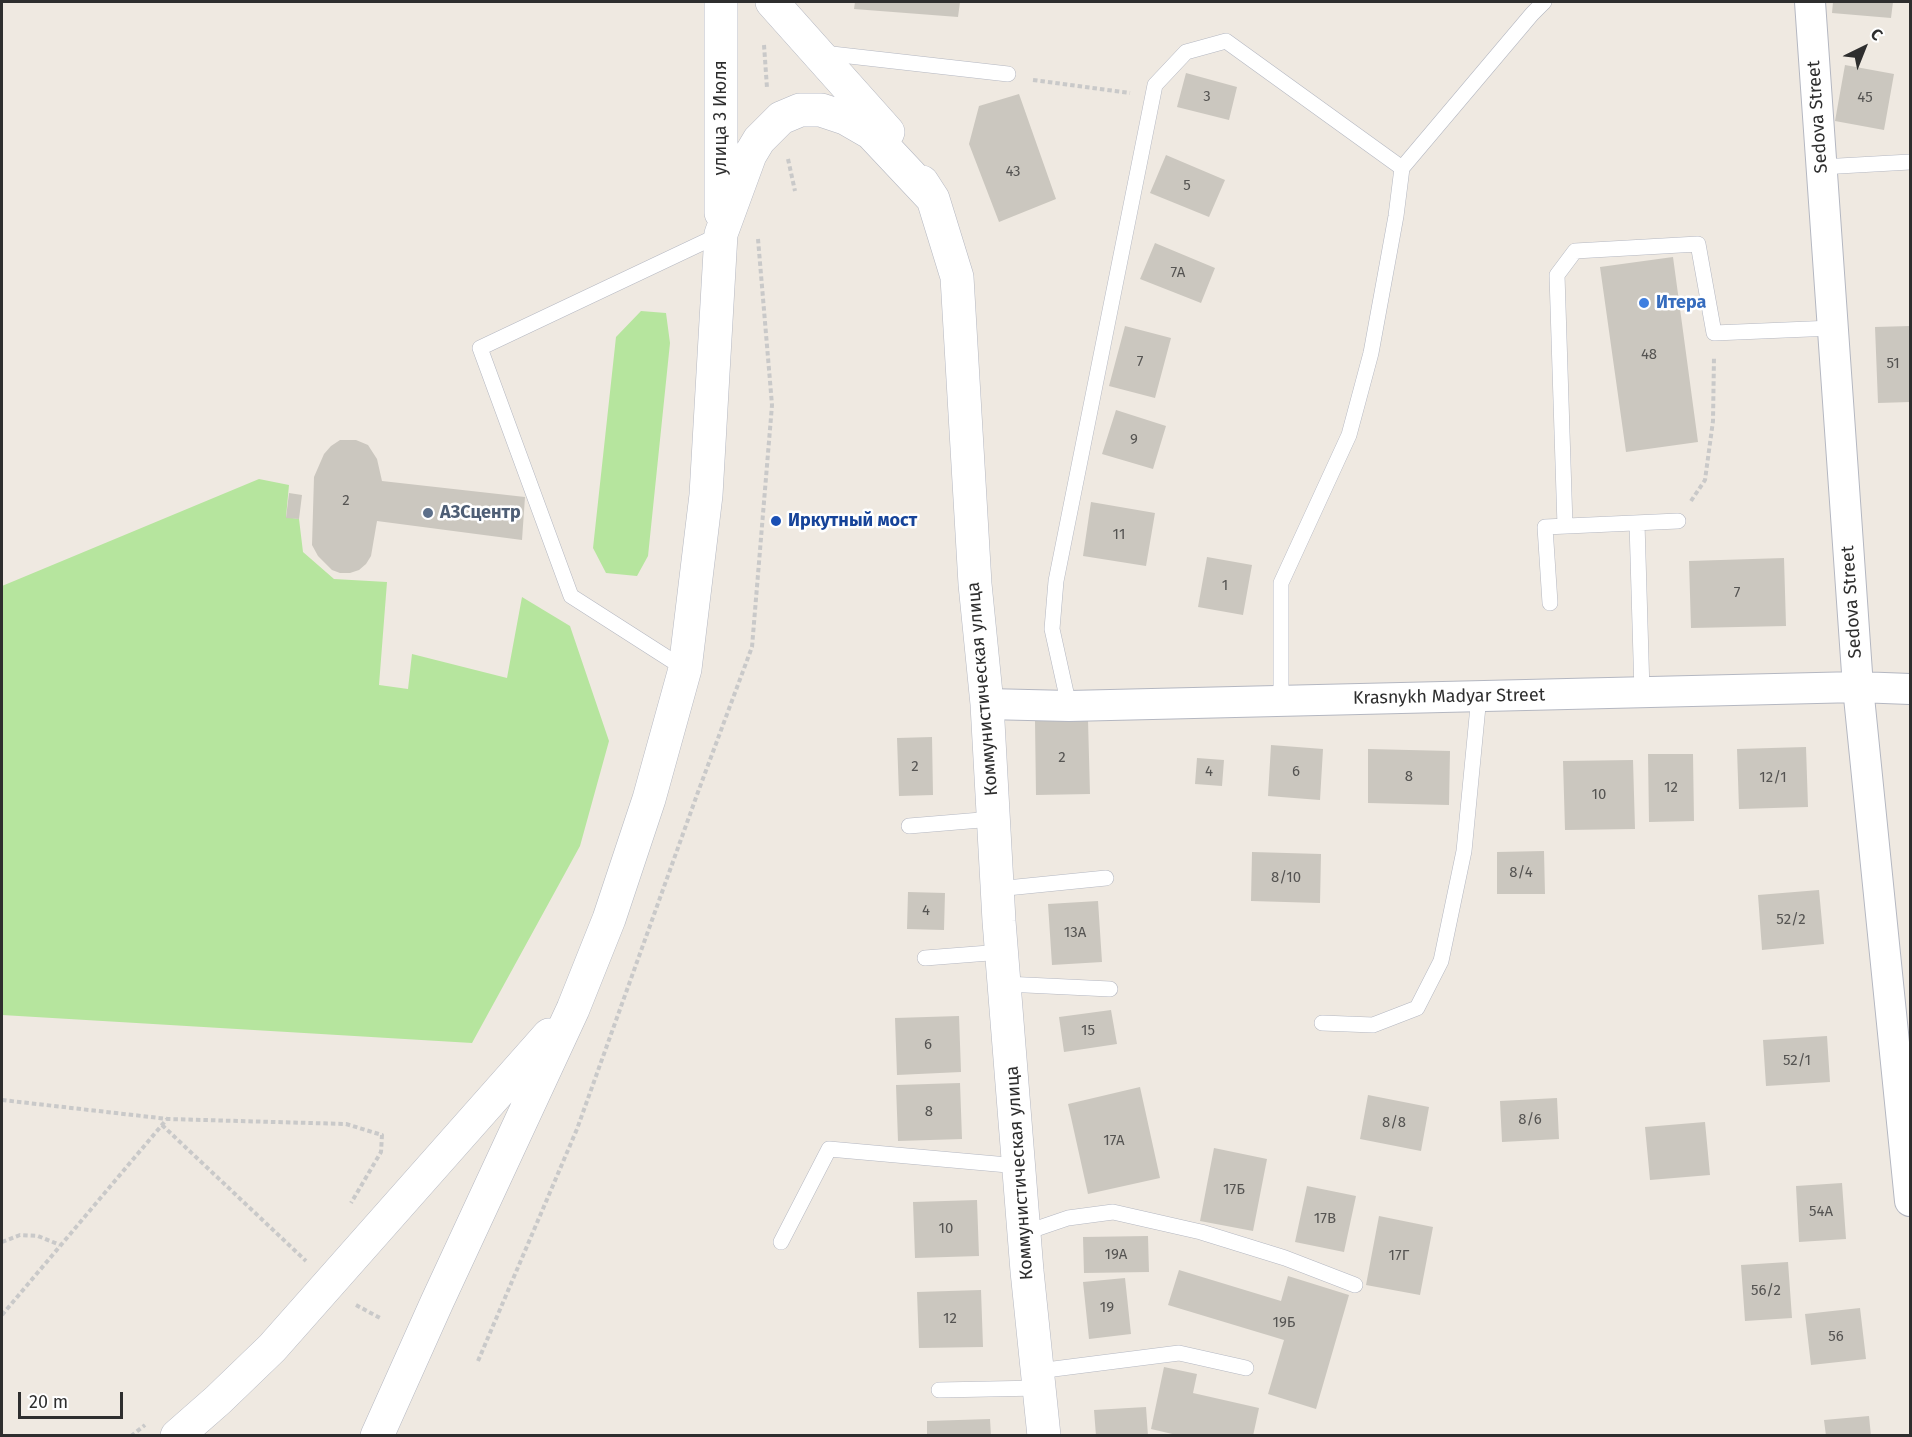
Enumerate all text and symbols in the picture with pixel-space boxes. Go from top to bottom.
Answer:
north arrow [1834,18,1894,78]
text: С [1867,24,1886,45]
street label: улица 3 Июля [710,60,732,176]
street label: Sedova Street [1803,60,1833,174]
house number: 3 [1203,88,1211,106]
house number: 45 [1857,89,1873,107]
house number: 43 [1005,163,1021,181]
house number: 5 [1183,177,1191,195]
house number: 7А [1171,264,1185,282]
place label: Итера [1656,292,1706,314]
marker: Итера [1637,296,1651,310]
house number: 48 [1641,346,1657,364]
house number: 7 [1137,353,1143,371]
house number: 51 [1886,355,1900,373]
house number: 9 [1130,431,1138,449]
house number: 2 [342,492,350,510]
place label: АЗСцентр [440,502,521,524]
marker: АЗСцентр [421,506,435,520]
place label: Иркутный мост [788,510,917,532]
marker: Иркутный мост [769,514,783,528]
house number: 11 [1113,526,1125,544]
street label: Sedova Street [1837,545,1867,659]
house number: 1 [1222,577,1228,595]
street label: Коммунистическая улица [963,581,1003,797]
house number: 7 [1734,584,1740,602]
street label: Krasnykh Madyar Street [1353,685,1545,709]
house number: 2 [1058,749,1066,767]
house number: 2 [911,758,919,776]
house number: 4 [1205,763,1213,781]
house number: 6 [1292,763,1300,781]
house number: 8 [1405,768,1413,786]
house number: 12/1 [1759,769,1787,787]
house number: 12 [1664,779,1678,797]
house number: 10 [1592,786,1606,804]
house number: 8/4 [1509,864,1533,882]
house number: 8/10 [1271,869,1301,887]
house number: 4 [922,902,930,920]
house number: 52/2 [1776,911,1806,929]
house number: 13А [1064,924,1086,942]
house number: 15 [1081,1022,1095,1040]
house number: 6 [924,1036,932,1054]
house number: 52/1 [1783,1052,1811,1070]
street label: Коммунистическая улица [1002,1065,1038,1281]
house number: 8 [925,1103,933,1121]
house number: 8/6 [1518,1111,1542,1129]
house number: 8/8 [1382,1114,1406,1132]
house number: 17А [1103,1132,1125,1150]
house number: 17Б [1223,1181,1245,1199]
house number: 54А [1809,1203,1833,1221]
house number: 17В [1314,1210,1336,1228]
house number: 10 [939,1220,953,1238]
house number: 19А [1105,1246,1127,1264]
house number: 17Г [1389,1247,1409,1265]
house number: 56/2 [1751,1282,1781,1300]
house number: 19 [1100,1299,1114,1317]
house number: 12 [943,1310,957,1328]
house number: 19Б [1272,1314,1296,1332]
house number: 56 [1828,1328,1844,1346]
scale bar [21,1380,126,1418]
text: 20 m [29,1391,68,1413]

